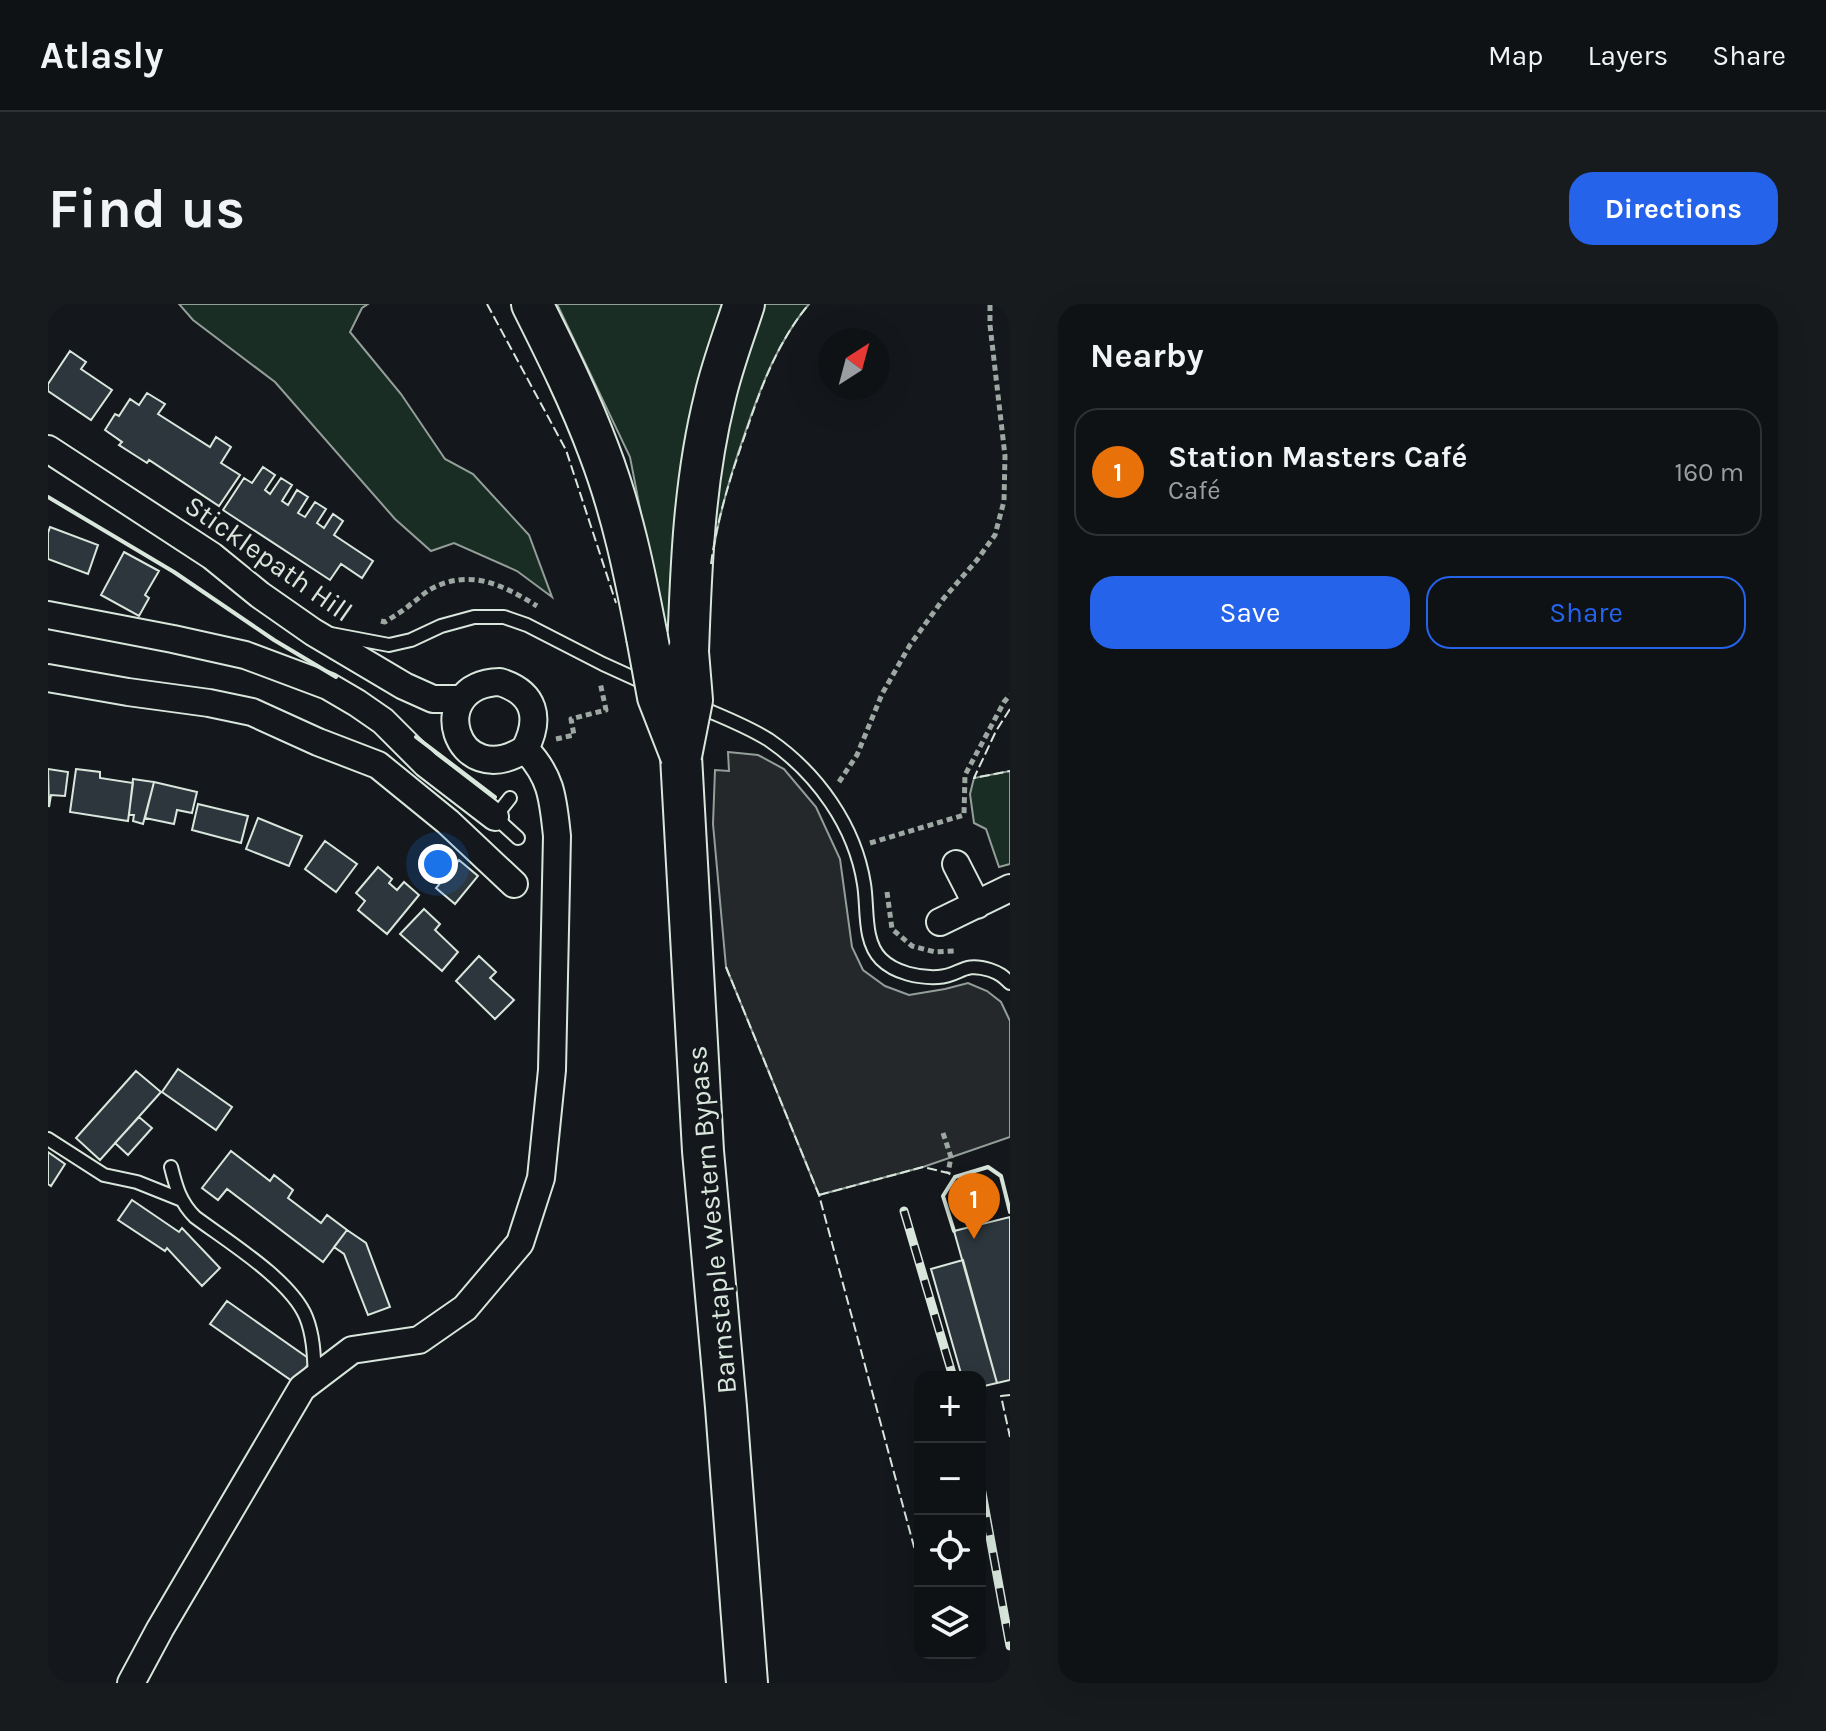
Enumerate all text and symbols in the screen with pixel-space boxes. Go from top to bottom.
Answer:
text: Atlasly [40,33,163,78]
text: Map [1488,39,1543,72]
text: Layers [1587,39,1668,72]
text: Share [1712,39,1786,72]
button: Directions [1569,172,1778,245]
text: Find us [48,176,245,241]
north arrow [818,328,890,400]
text: Nearby [1090,336,1204,376]
text: Station Masters Café [1168,439,1467,475]
text: 1 [1113,457,1123,488]
text: 160 m [1675,457,1744,488]
text: Café [1168,475,1221,506]
street label: Sticklepath Hill [179,488,359,628]
button: Save [1090,576,1410,649]
button: Share [1426,576,1746,649]
your location [418,844,458,884]
street label: Barnstaple Western Bypass [680,1045,743,1395]
pin: 1 [948,1173,1000,1239]
map controls [914,1371,986,1659]
button: + [914,1371,986,1443]
button: − [914,1443,986,1515]
button: locate [914,1515,986,1587]
button: layers [914,1587,986,1659]

